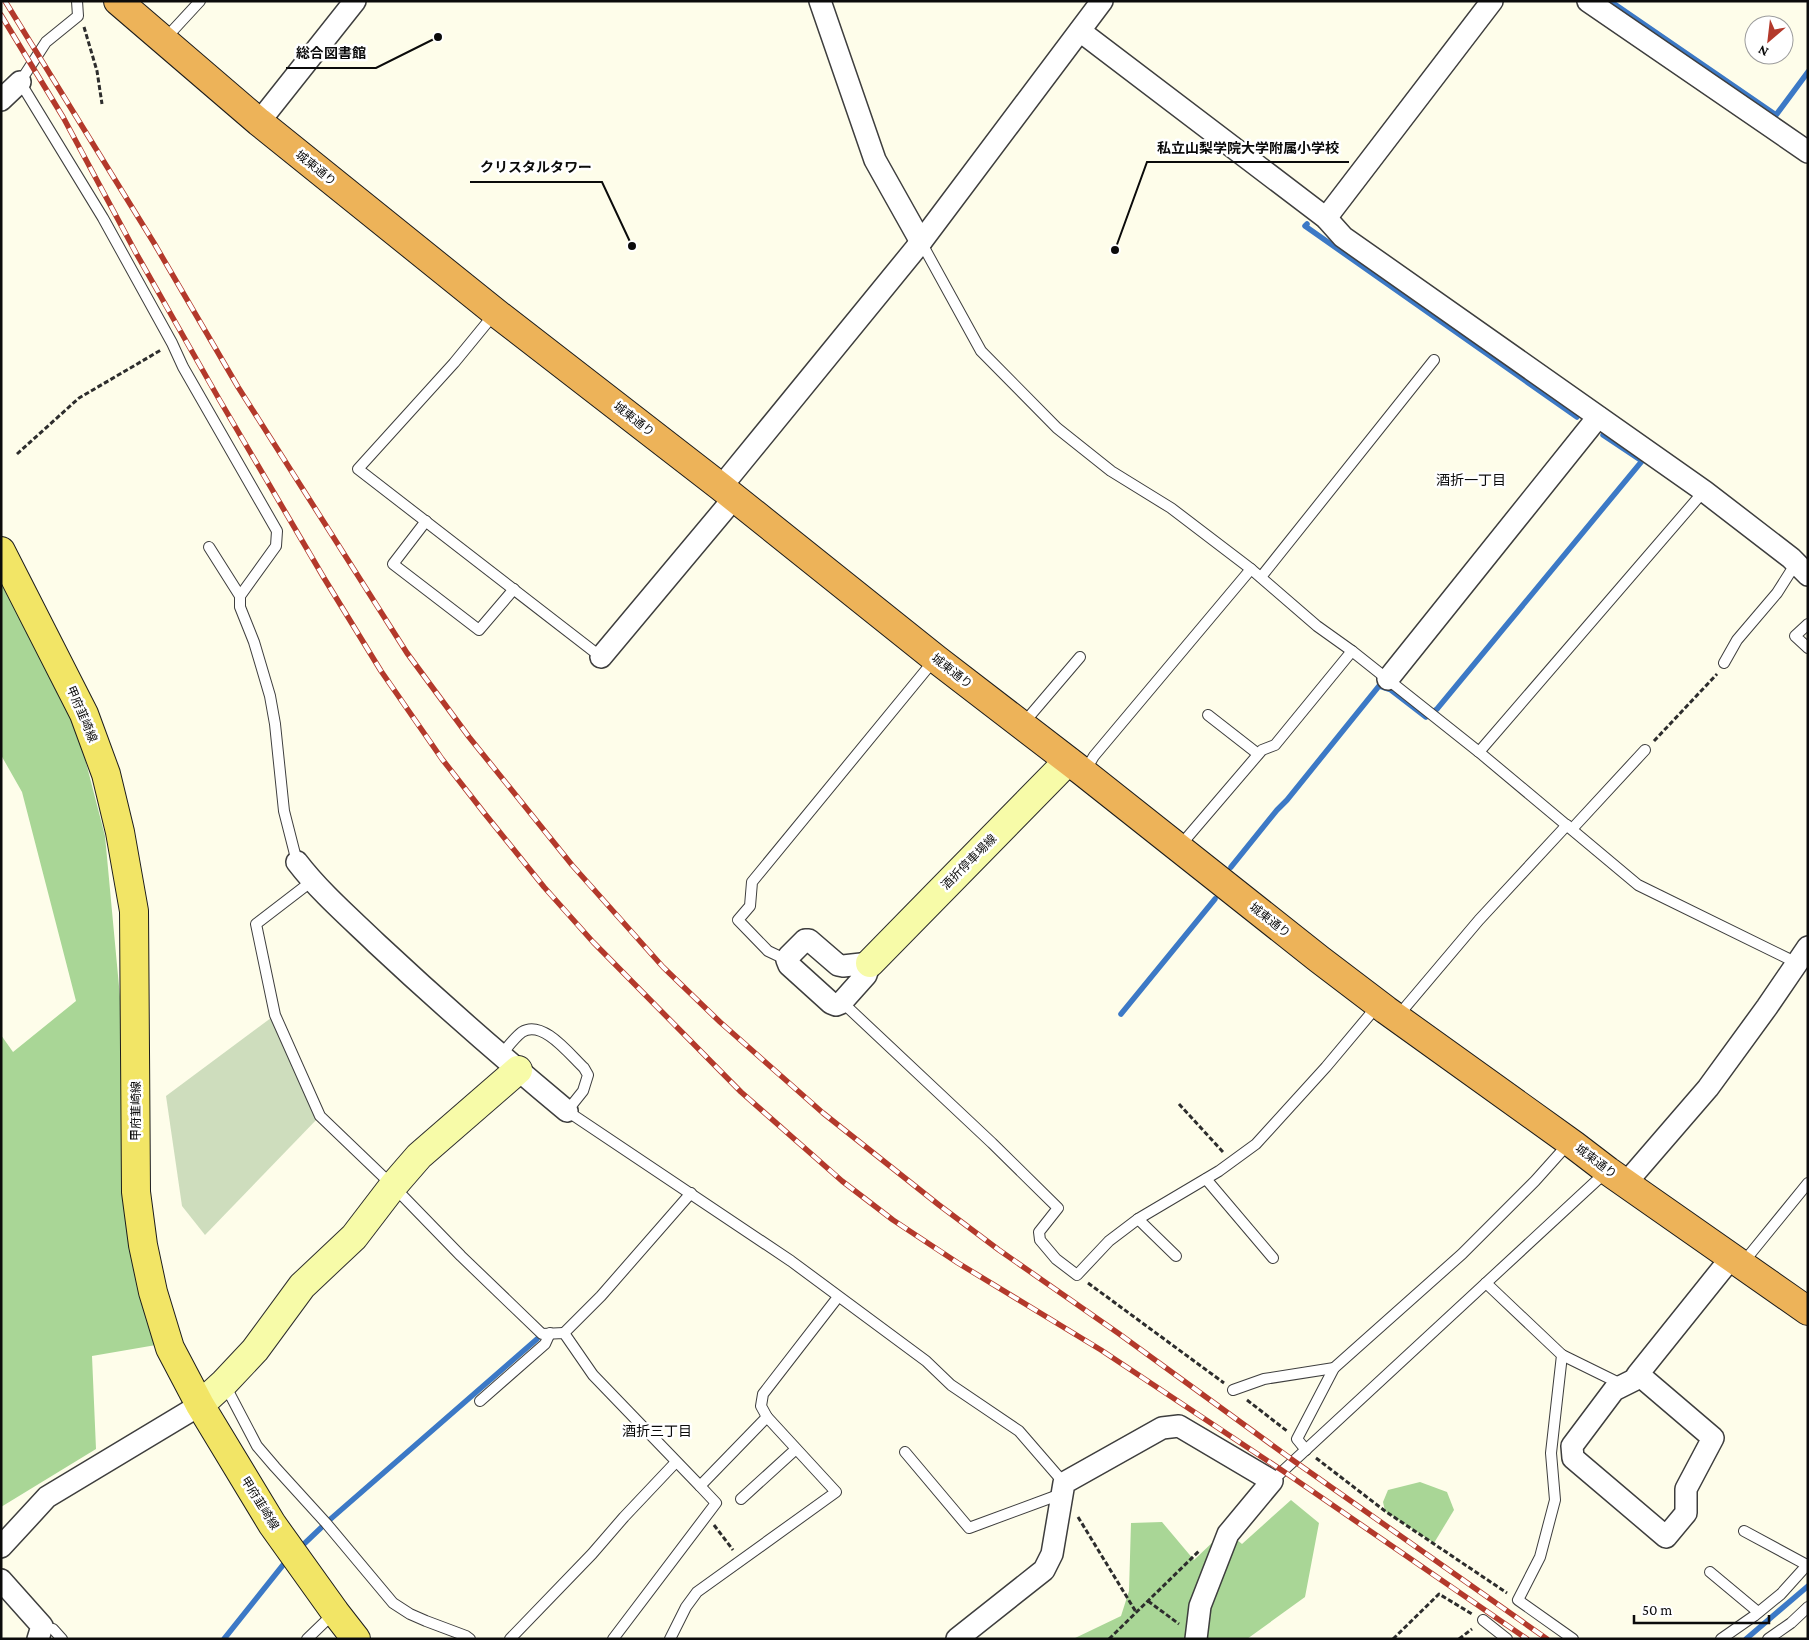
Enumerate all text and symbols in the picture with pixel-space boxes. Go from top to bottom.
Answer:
north arrow [1744,15,1794,65]
callout: 総合図書館 [286,39,376,68]
text: N [1755,42,1771,61]
text: 総合図書館 [296,45,366,61]
callout: 私立山梨学院大学附属小学校 [1147,133,1349,162]
text: 私立山梨学院大学附属小学校 [1157,140,1339,156]
street label: 城東通り [293,147,339,189]
callout: クリスタルタワー [470,153,602,182]
text: クリスタルタワー [480,159,592,175]
street label: 城東通り [611,399,657,439]
district label: 酒折一丁目 [1436,472,1506,488]
street label: 城東通り [929,651,975,691]
street label: 甲府韮崎線 [64,684,100,744]
street label: 酒折停車場線 [939,832,999,892]
street label: 城東通り [1247,900,1293,940]
street label: 甲府韮崎線 [129,1081,143,1141]
street label: 城東通り [1573,1141,1619,1181]
district label: 酒折三丁目 [622,1423,692,1439]
street label: 甲府韮崎線 [238,1474,282,1532]
scale bar [1634,1592,1769,1624]
text: 50 m [1642,1602,1672,1618]

